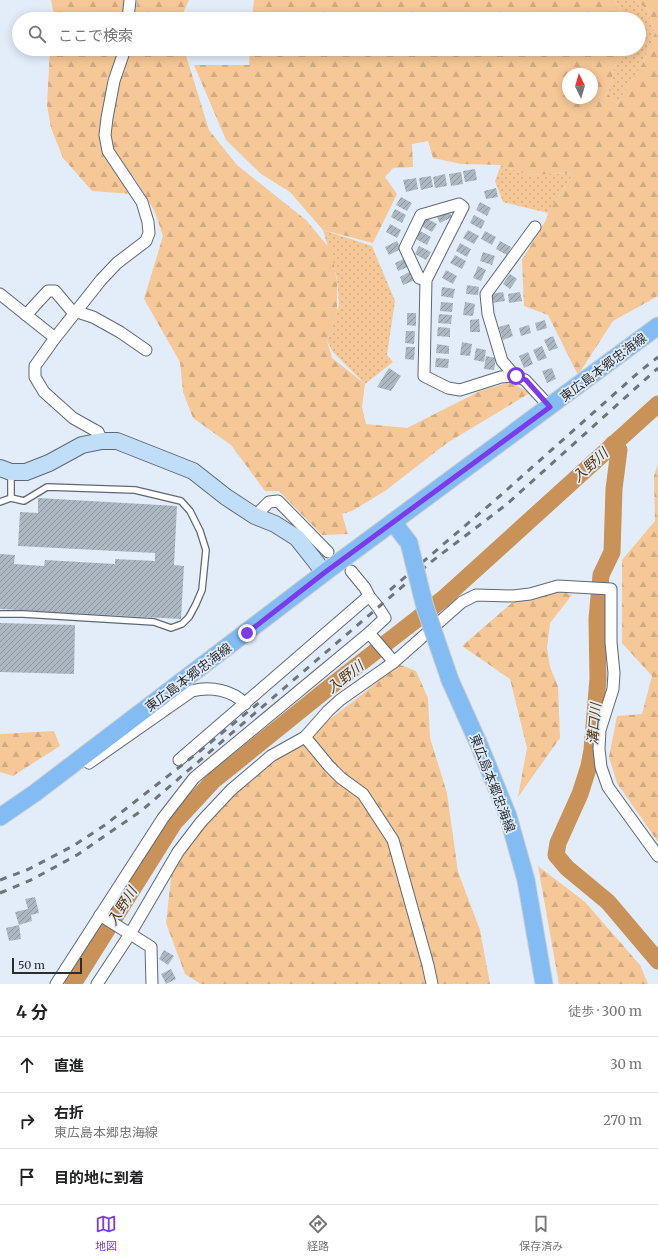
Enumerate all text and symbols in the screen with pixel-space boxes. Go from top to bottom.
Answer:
search box [12,12,646,56]
icon: search [26,23,48,45]
text: ここで検索 [58,26,133,45]
north arrow [562,68,598,104]
street label: 東広島本郷忠海線 [557,329,650,405]
route start [507,367,525,385]
water label: 入野川 [568,443,613,486]
route end [238,624,256,642]
street label: 東広島本郷忠海線 [142,639,235,715]
water label: 入野川 [323,656,369,697]
water label: 溝口川 [583,700,605,746]
street label: 東広島本郷忠海線 [466,732,519,835]
water label: 入野川 [103,882,142,929]
scale bar [12,956,82,975]
text: 50 m [18,958,45,972]
text: 4 分 [16,1001,48,1023]
text: 徒歩 · 300 m [568,1003,642,1020]
icon: ahead [16,1054,38,1076]
text: 直進 [54,1056,84,1075]
text: 30 m [610,1056,642,1073]
text: 右折 [54,1103,84,1122]
icon: right [16,1110,38,1132]
text: 270 m [603,1112,642,1129]
text: 東広島本郷忠海線 [54,1124,158,1141]
icon: arrive [16,1166,38,1188]
text: 目的地に到着 [54,1168,144,1187]
tab: 地図 [95,1213,117,1253]
tab: 経路 [307,1213,329,1253]
tab: 保存済み [519,1213,563,1253]

